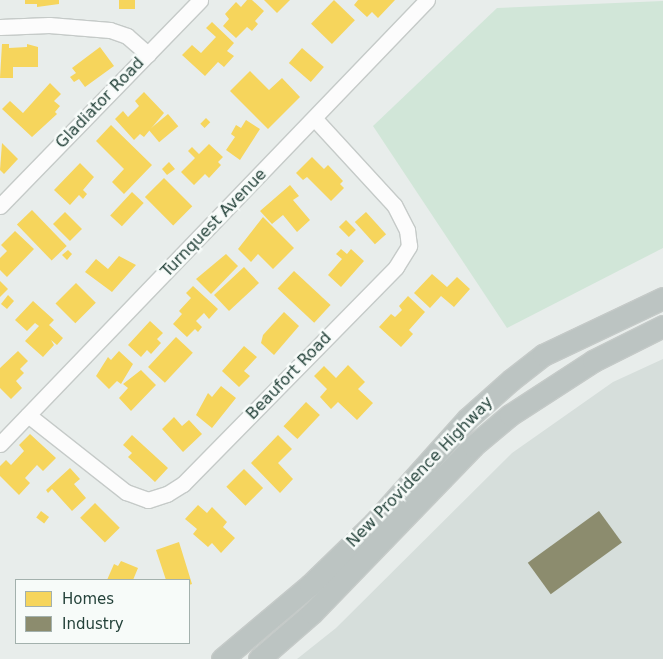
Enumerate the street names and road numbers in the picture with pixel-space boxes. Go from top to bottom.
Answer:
street label: Gladiator Road [52,54,148,152]
street label: Turnquest Avenue [157,165,271,281]
street label: Beaufort Road [242,328,336,424]
street label: New Providence Highway [343,393,497,551]

